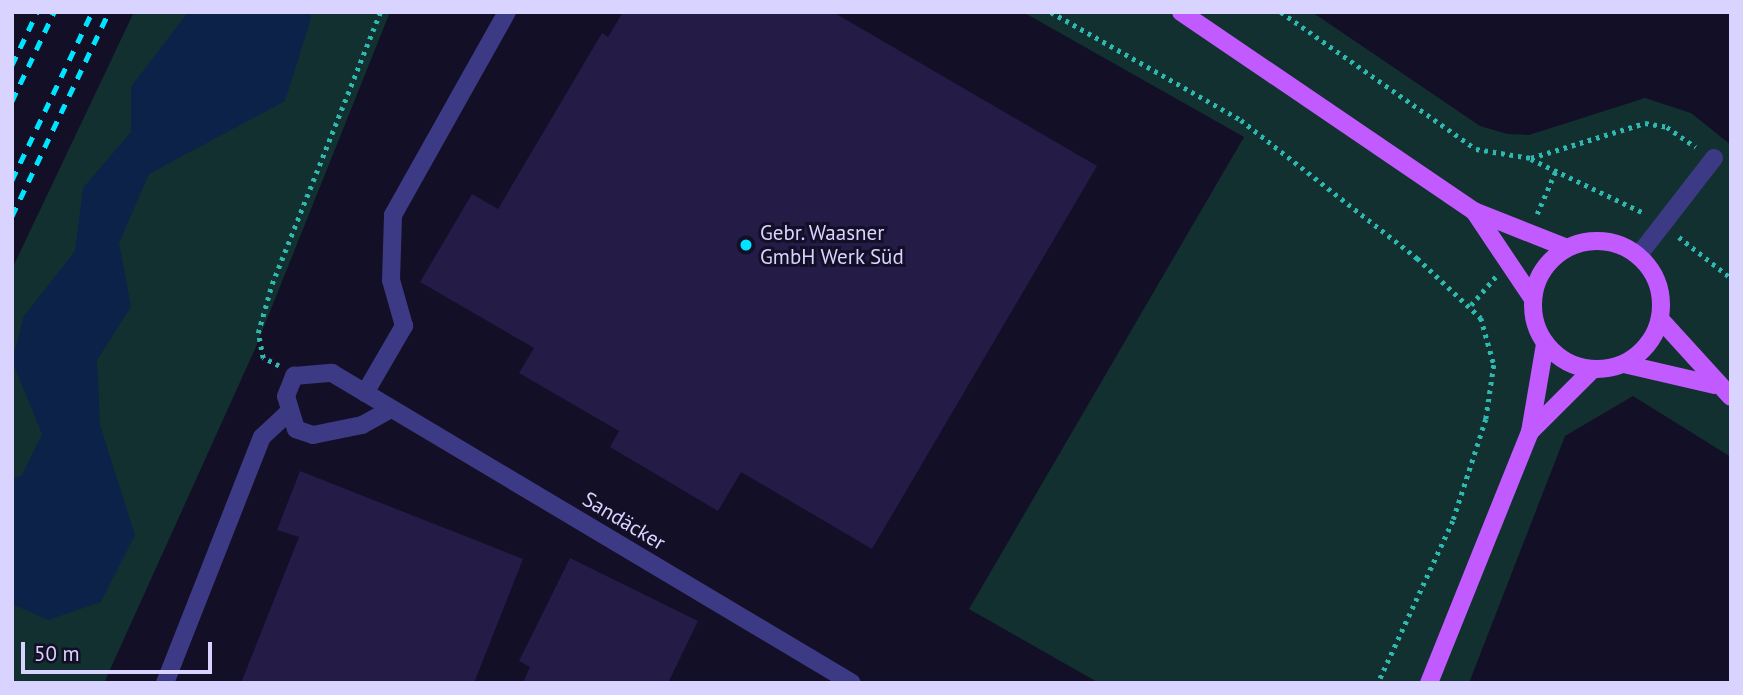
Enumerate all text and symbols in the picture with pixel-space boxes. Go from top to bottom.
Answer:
place label: Gebr. Waasner GmbH Werk Süd [760,220,905,270]
marker: Gebr. Waasner GmbH Werk Süd [738,237,754,253]
street label: Sandäcker [578,487,670,555]
scale bar [24,628,215,672]
text: 50 m [34,640,80,667]

